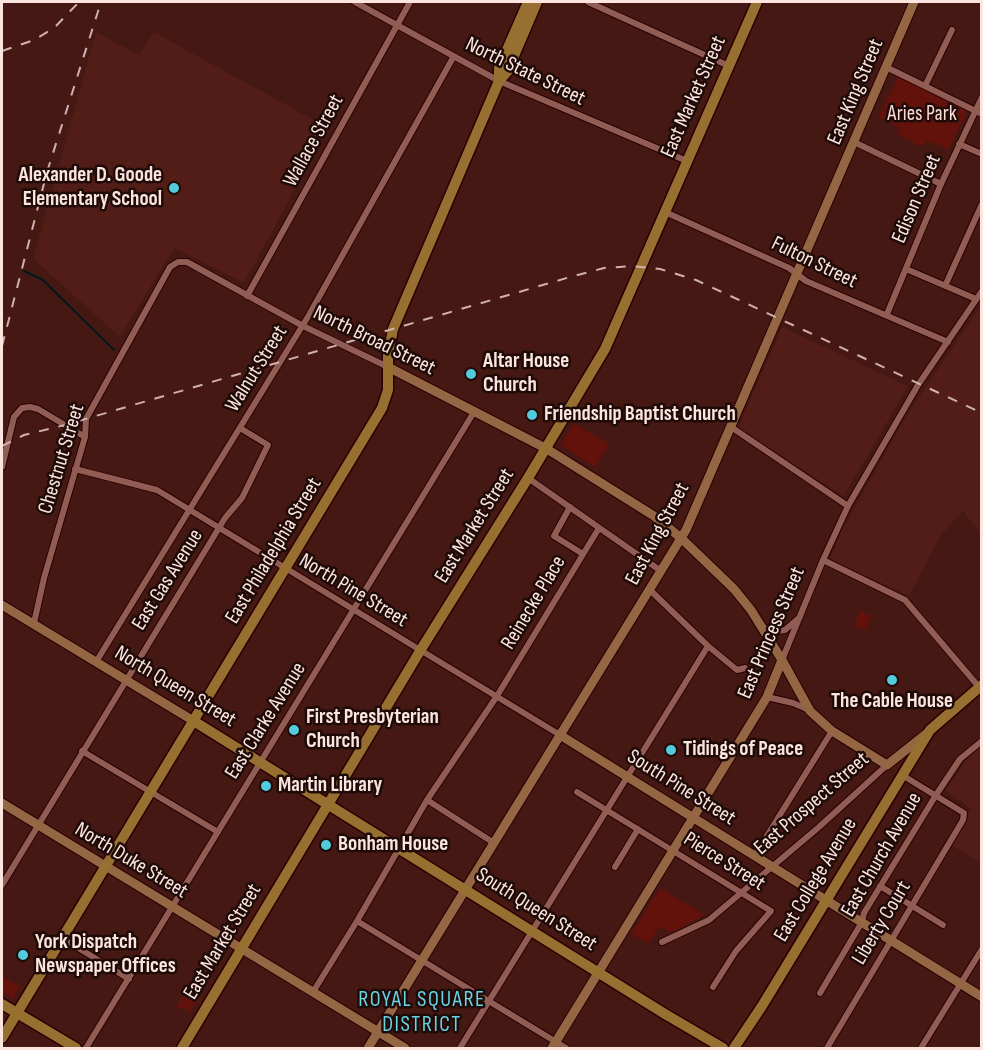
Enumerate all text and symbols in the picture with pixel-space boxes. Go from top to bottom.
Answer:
street label: North State Street [461,32,589,112]
street label: East Market Street [656,32,732,162]
street label: East King Street [822,35,890,149]
street label: Wallace Street [278,91,350,191]
park label: Aries Park [887,102,957,128]
street label: Edison Street [887,151,947,247]
place label: Alexander D. Goode Elementary School [19,163,162,213]
marker: Alexander D. Goode Elementary School [167,181,181,195]
street label: Fulton Street [767,231,861,295]
street label: North Broad Street [309,301,439,381]
street label: Walnut Street [221,321,293,417]
place label: Altar House Church [483,349,569,399]
marker: Altar House Church [464,367,478,381]
street label: Chestnut Street [33,401,91,517]
place label: Friendship Baptist Church [544,402,736,428]
marker: Friendship Baptist Church [525,408,539,422]
street label: East Market Street [430,464,520,588]
street label: East Philadelphia Street [220,473,328,629]
street label: East King Street [621,479,695,589]
street label: East Gas Avenue [127,525,209,635]
street label: North Pine Street [294,549,412,633]
street label: Reinecke Place [496,552,572,654]
street label: East Princess Street [733,563,811,703]
street label: North Queen Street [110,641,240,733]
street label: East Clarke Avenue [220,658,312,784]
marker: The Cable House [885,673,899,687]
place label: The Cable House [831,689,953,715]
place label: First Presbyterian Church [306,705,439,755]
marker: First Presbyterian Church [287,723,301,737]
place label: Tidings of Peace [683,737,803,763]
marker: Tidings of Peace [664,743,678,757]
street label: South Pine Street [622,745,740,831]
street label: East Prospect Street [749,747,875,861]
place label: Martin Library [278,773,382,799]
marker: Martin Library [259,779,273,793]
street label: East Church Avenue [836,788,928,922]
street label: East College Avenue [769,813,863,947]
street label: North Duke Street [70,817,192,905]
street label: Pierce Street [679,827,769,897]
place label: Bonham House [338,832,448,858]
marker: Bonham House [319,838,333,852]
street label: South Queen Street [471,863,601,957]
street label: Liberty Court [847,877,917,969]
street label: East Market Street [179,880,267,1004]
place label: York Dispatch Newspaper Offices [35,930,176,980]
marker: York Dispatch Newspaper Offices [16,948,30,962]
district label: ROYAL SQUARE DISTRICT [358,987,486,1038]

